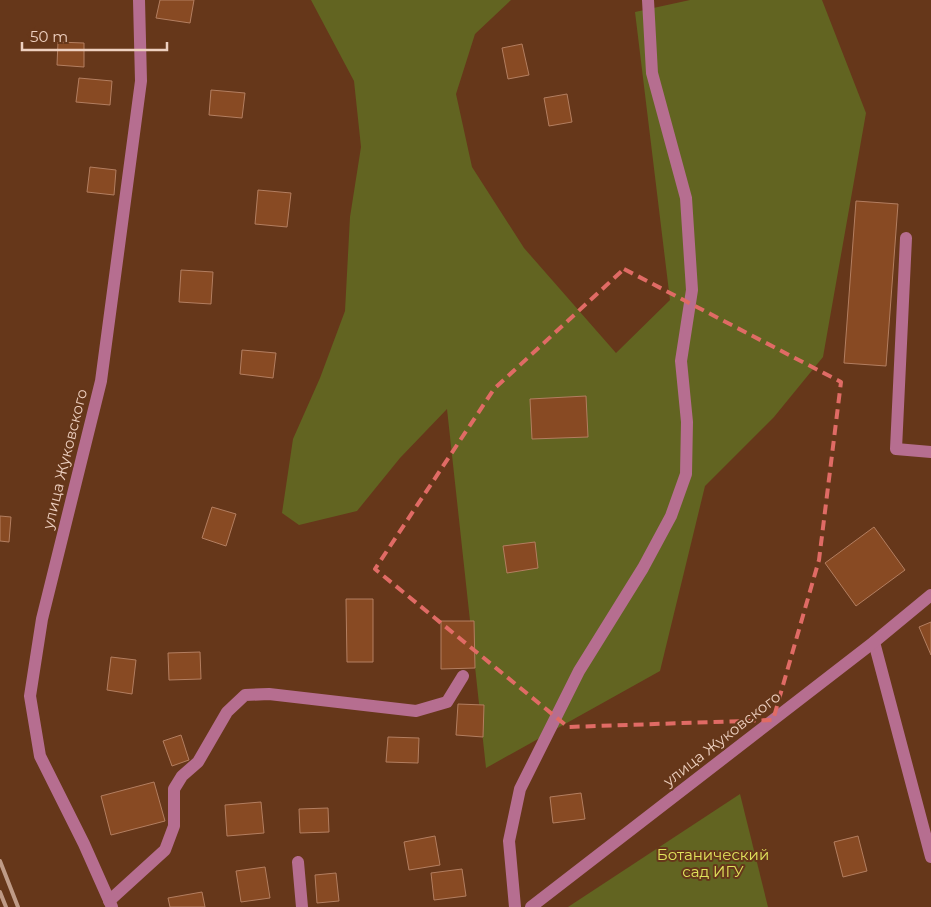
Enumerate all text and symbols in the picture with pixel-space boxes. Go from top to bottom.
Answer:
scale bar [22,20,168,52]
text: 50 m [30,27,68,46]
street label: улица Жуковского [38,387,91,532]
street label: улица Жуковского [658,687,784,791]
park label: Ботанический сад ИГУ [657,845,769,881]

